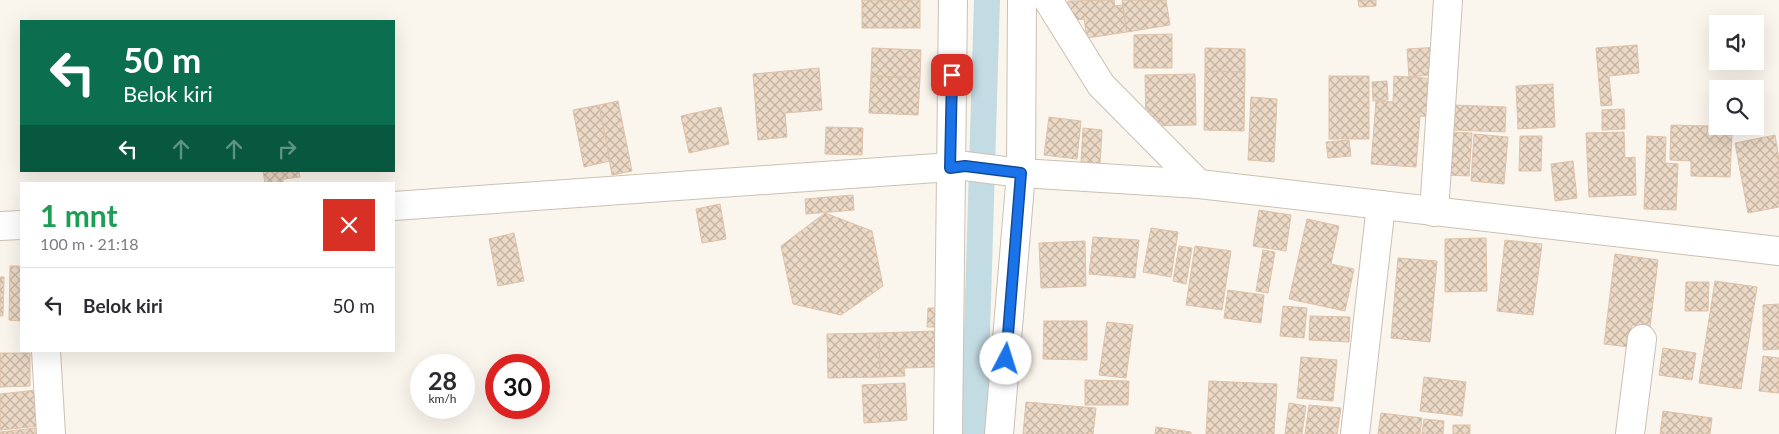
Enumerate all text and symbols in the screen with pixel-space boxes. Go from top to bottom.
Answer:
map controls [1709,15,1764,135]
button: sound [1709,15,1764,70]
text: 50 m [123,38,201,80]
icon: left [40,40,105,105]
pin [931,54,973,96]
icon: arrive [938,61,966,89]
text: Belok kiri [123,80,213,107]
button: search [1709,80,1764,135]
icon: left [114,135,142,163]
icon: ahead [167,135,195,163]
icon: ahead [220,135,248,163]
icon: right [273,135,301,163]
text: 1 mnt [40,197,118,233]
button: close [323,199,375,251]
text: 100 m · 21:18 [40,234,139,253]
icon: left [40,291,68,319]
text: Belok kiri [83,294,163,317]
text: 50 m [332,294,375,317]
position arrow [979,332,1031,384]
speed limit sign: 30 [485,354,550,419]
text: 28 [428,365,457,395]
text: km/h [428,391,457,406]

